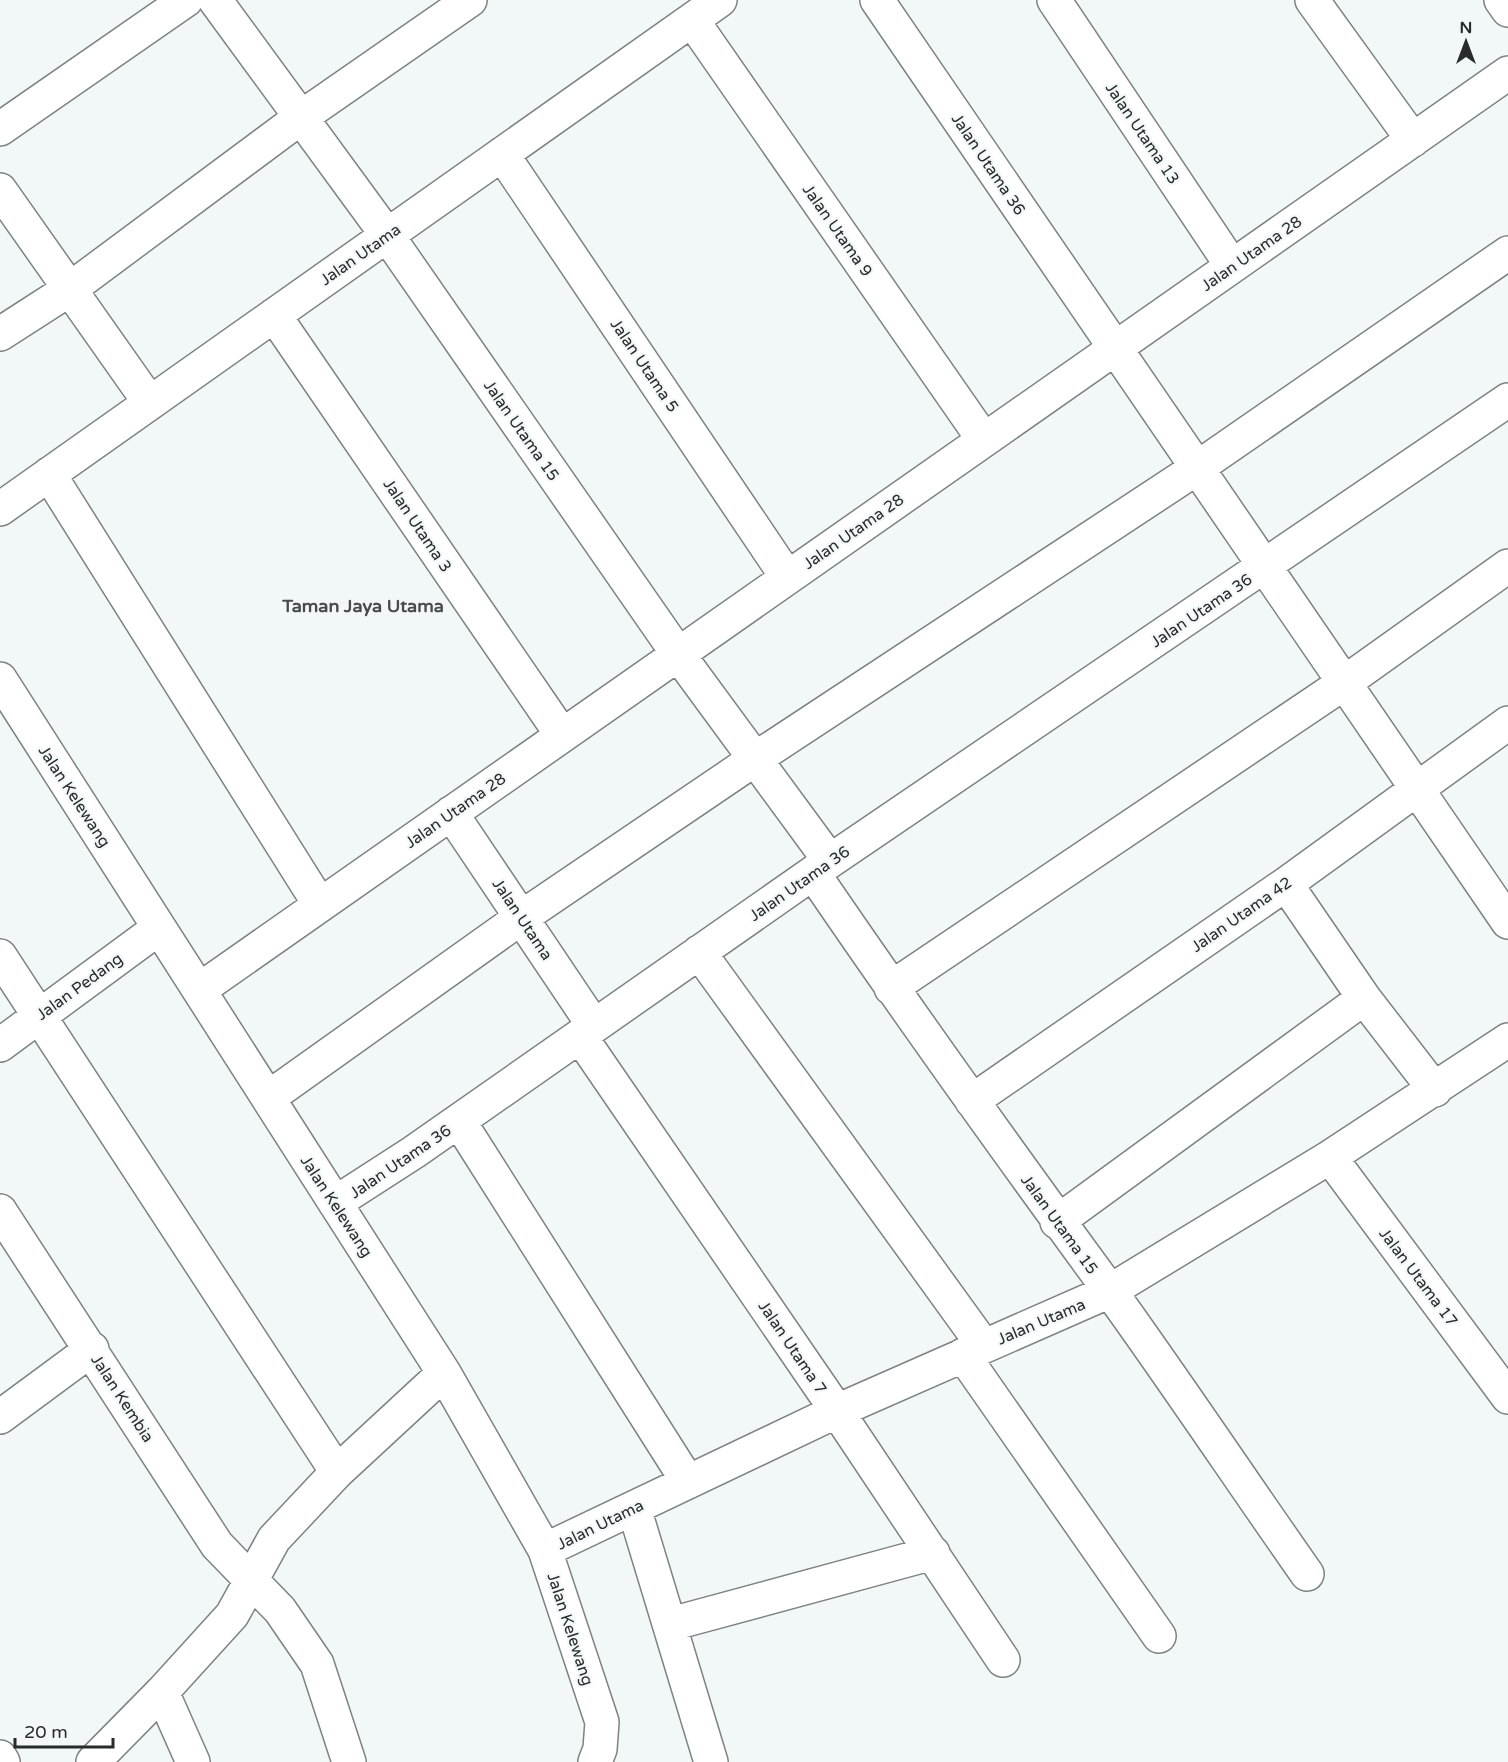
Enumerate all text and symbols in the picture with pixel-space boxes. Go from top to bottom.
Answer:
north arrow [1436,12,1496,72]
text: N [1460,18,1472,38]
street label: Jalan Utama 13 [1101,79,1184,188]
street label: Jalan Utama 36 [947,110,1030,219]
street label: Jalan Utama 9 [798,180,876,281]
street label: Jalan Utama 28 [1197,212,1306,296]
street label: Jalan Utama [316,220,405,290]
street label: Jalan Utama 5 [606,315,683,416]
street label: Jalan Utama 15 [479,376,563,485]
street label: Jalan Utama 3 [379,475,456,576]
street label: Jalan Utama 28 [799,490,908,574]
street label: Jalan Utama 36 [1147,569,1256,652]
district label: Taman Jaya Utama [281,595,444,617]
street label: Jalan Kelewang [34,742,115,851]
street label: Jalan Utama 28 [401,769,510,853]
street label: Jalan Utama 36 [745,842,854,926]
street label: Jalan Utama 42 [1187,873,1296,957]
street label: Jalan Utama [488,875,557,964]
street label: Jalan Pedang [33,949,127,1025]
street label: Jalan Utama 36 [346,1120,455,1203]
street label: Jalan Kelewang [296,1152,377,1261]
street label: Jalan Utama 15 [1016,1171,1102,1278]
street label: Jalan Utama 17 [1375,1224,1462,1331]
street label: Jalan Utama [994,1294,1089,1350]
street label: Jalan Utama 7 [754,1297,831,1398]
street label: Jalan Kembia [86,1351,158,1446]
street label: Jalan Utama [554,1495,647,1555]
street label: Jalan Kelewang [542,1570,598,1688]
scale bar [15,1711,112,1749]
text: 20 m [24,1721,68,1743]

